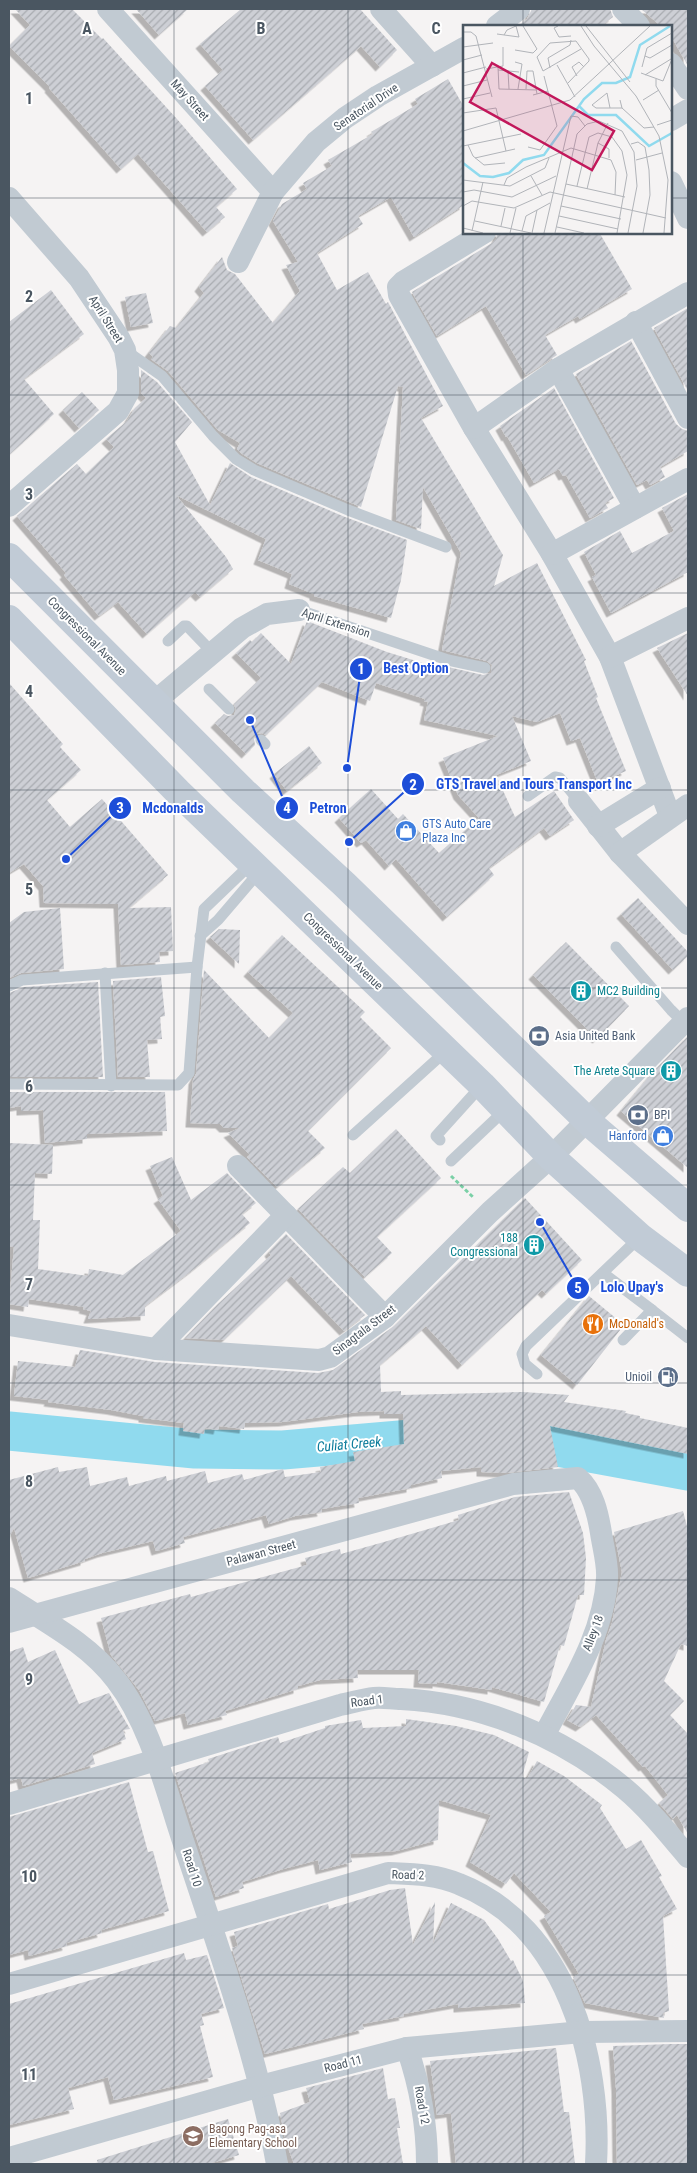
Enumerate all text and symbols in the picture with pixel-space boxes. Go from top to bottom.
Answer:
text: A [82,19,92,38]
text: B [257,19,266,38]
text: C [431,19,441,38]
inset map [463,25,672,234]
street label: May Street [168,77,212,124]
street label: Senatorial Drive [331,80,401,134]
text: 1 [25,89,33,108]
text: 2 [25,287,33,306]
street label: April Street [86,293,126,346]
text: 3 [25,485,33,504]
street label: Congressional Avenue [45,594,129,678]
street label: April Extension [300,605,372,641]
callout: Best Option [348,654,459,683]
text: 1 [357,660,365,678]
text: Best Option [383,660,449,676]
text: 4 [25,682,33,701]
callout: GTS Travel and Tours Transport Inc [400,770,642,799]
text: 2 [409,776,417,794]
text: GTS Travel and Tours Transport Inc [436,776,632,792]
callout: Mcdonalds [107,793,214,822]
callout: Petron [274,794,357,823]
text: 3 [116,799,124,817]
text: 4 [283,799,291,817]
text: Mcdonalds [142,800,204,816]
text: Petron [309,800,347,816]
place label: GTS Auto Care Plaza Inc [422,817,491,845]
shop icon: GTS Auto Care Plaza Inc [394,819,418,843]
text: 5 [25,880,33,899]
street label: Congressional Avenue [300,909,386,993]
building icon: MC2 Building [569,979,593,1003]
place label: MC2 Building [597,984,660,998]
bank icon: Asia United Bank [527,1024,551,1048]
place label: Asia United Bank [555,1029,636,1043]
building icon: The Arete Square [659,1059,683,1083]
place label: The Arete Square [574,1064,655,1078]
text: 6 [25,1077,33,1096]
bank icon: BPI [626,1103,650,1127]
place label: BPI [654,1108,670,1122]
shop icon: Hanford [651,1124,675,1148]
place label: Hanford [609,1129,647,1143]
place label: 188 Congressional [450,1231,518,1259]
building icon: 188 Congressional [522,1233,546,1257]
callout: Lolo Upay's [566,1273,674,1302]
text: 7 [25,1275,33,1294]
text: 5 [574,1279,582,1297]
text: Lolo Upay's [600,1279,664,1295]
street label: Sinagtala Street [330,1302,399,1358]
restaurant icon: McDonald's [581,1312,605,1336]
place label: McDonald's [609,1317,664,1331]
fuel station icon: Unioil [656,1365,680,1389]
place label: Unioil [625,1370,652,1384]
water label: Culiat Creek [316,1433,383,1455]
text: 8 [25,1472,33,1491]
street label: Palawan Street [225,1537,298,1569]
street label: Alley 18 [580,1613,606,1653]
text: 9 [25,1670,33,1689]
street label: Road 1 [350,1692,384,1710]
street label: Road 10 [179,1847,205,1889]
text: 10 [21,1867,37,1886]
street label: Road 2 [391,1867,425,1883]
street label: Road 11 [323,2053,363,2075]
text: 11 [21,2065,37,2084]
street label: Road 12 [412,2085,432,2125]
place label: Bagong Pag-asa Elementary School [209,2122,297,2150]
school or university icon: Bagong Pag-asa Elementary School [181,2124,205,2148]

